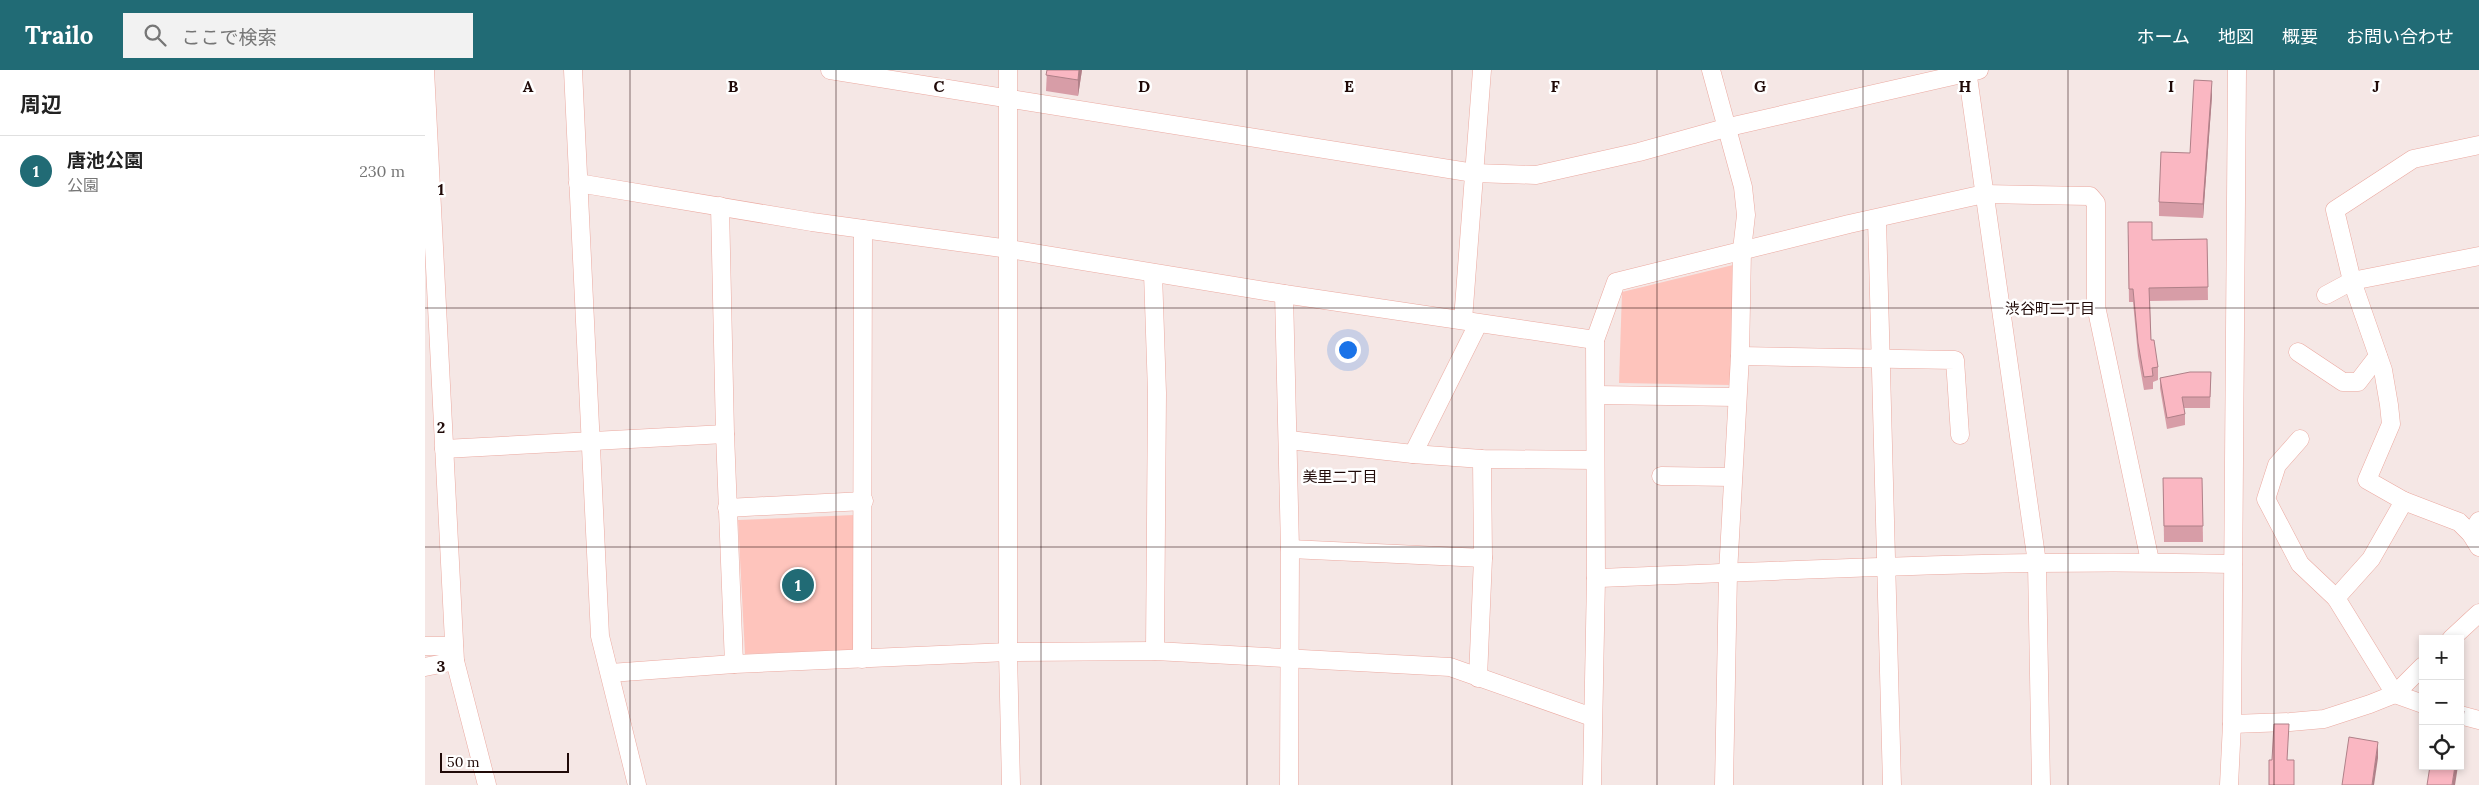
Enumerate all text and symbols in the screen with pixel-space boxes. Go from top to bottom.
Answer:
search box [123,13,473,58]
text: Trailo [25,20,93,51]
icon: search [141,21,169,49]
text: ここで検索 [181,25,276,49]
text: ホーム [2137,25,2190,48]
text: 地図 [2218,25,2254,48]
text: 概要 [2282,25,2318,48]
text: お問い合わせ [2346,25,2454,48]
text: A [523,76,534,96]
text: B [728,76,739,96]
text: C [933,76,945,96]
text: D [1138,76,1150,96]
text: E [1344,76,1354,96]
text: F [1550,76,1560,96]
text: G [1754,76,1766,96]
text: H [1959,76,1972,96]
text: I [2168,76,2174,96]
text: J [2372,76,2380,96]
text: 周辺 [20,91,62,118]
text: 唐池公園 [67,148,143,172]
text: 1 [33,161,39,181]
text: 230 m [359,161,405,181]
text: 公園 [67,175,99,195]
text: 1 [438,179,444,199]
district label: 渋谷町二丁目 [2005,299,2095,318]
your location [1335,337,1361,363]
text: 2 [437,417,445,437]
district label: 美里二丁目 [1302,467,1378,486]
pin: 1 [782,566,814,604]
map controls [2419,635,2464,770]
button: + [2419,635,2464,680]
text: 3 [437,656,446,676]
button: − [2419,680,2464,725]
button: locate [2419,725,2464,770]
scale bar [440,750,569,773]
text: 50 m [447,753,480,771]

